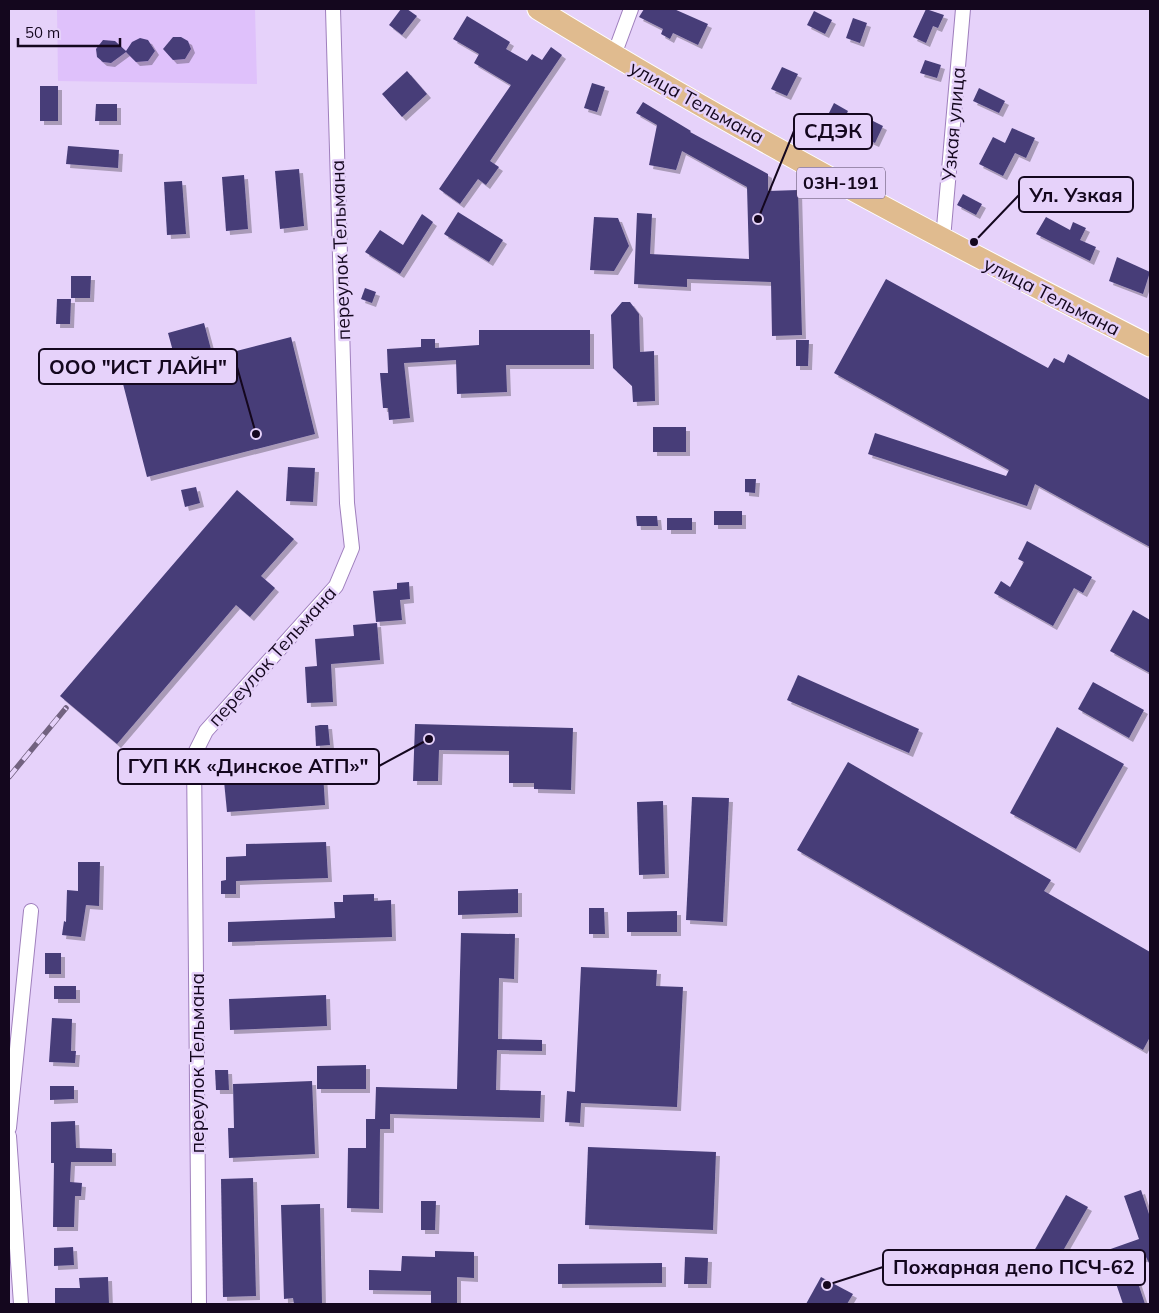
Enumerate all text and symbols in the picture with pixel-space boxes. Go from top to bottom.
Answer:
scale bar [18,15,120,47]
text: 50 m [25,23,60,42]
street label: улица Тельмана [626,55,768,149]
street label: Узкая улица [936,66,970,183]
callout: СДЭК [794,114,872,149]
text: СДЭК [804,118,862,143]
street label: переулок Тельмана [325,159,355,341]
road number: 03Н-191 [797,168,885,198]
callout: Ул. Узкая [1019,177,1133,212]
text: Ул. Узкая [1028,182,1123,207]
street label: улица Тельмана [980,251,1124,341]
callout: ООО "ИСТ ЛАЙН" [39,349,237,384]
text: ООО "ИСТ ЛАЙН" [49,354,227,379]
street label: переулок Тельмана [203,581,341,731]
callout: ГУП КК «Динское АТП»" [118,749,379,784]
text: ГУП КК «Динское АТП»" [128,753,368,778]
street label: переулок Тельмана [185,973,209,1153]
callout: Пожарная депо ПСЧ-62 [883,1250,1145,1285]
text: Пожарная депо ПСЧ-62 [893,1254,1135,1279]

